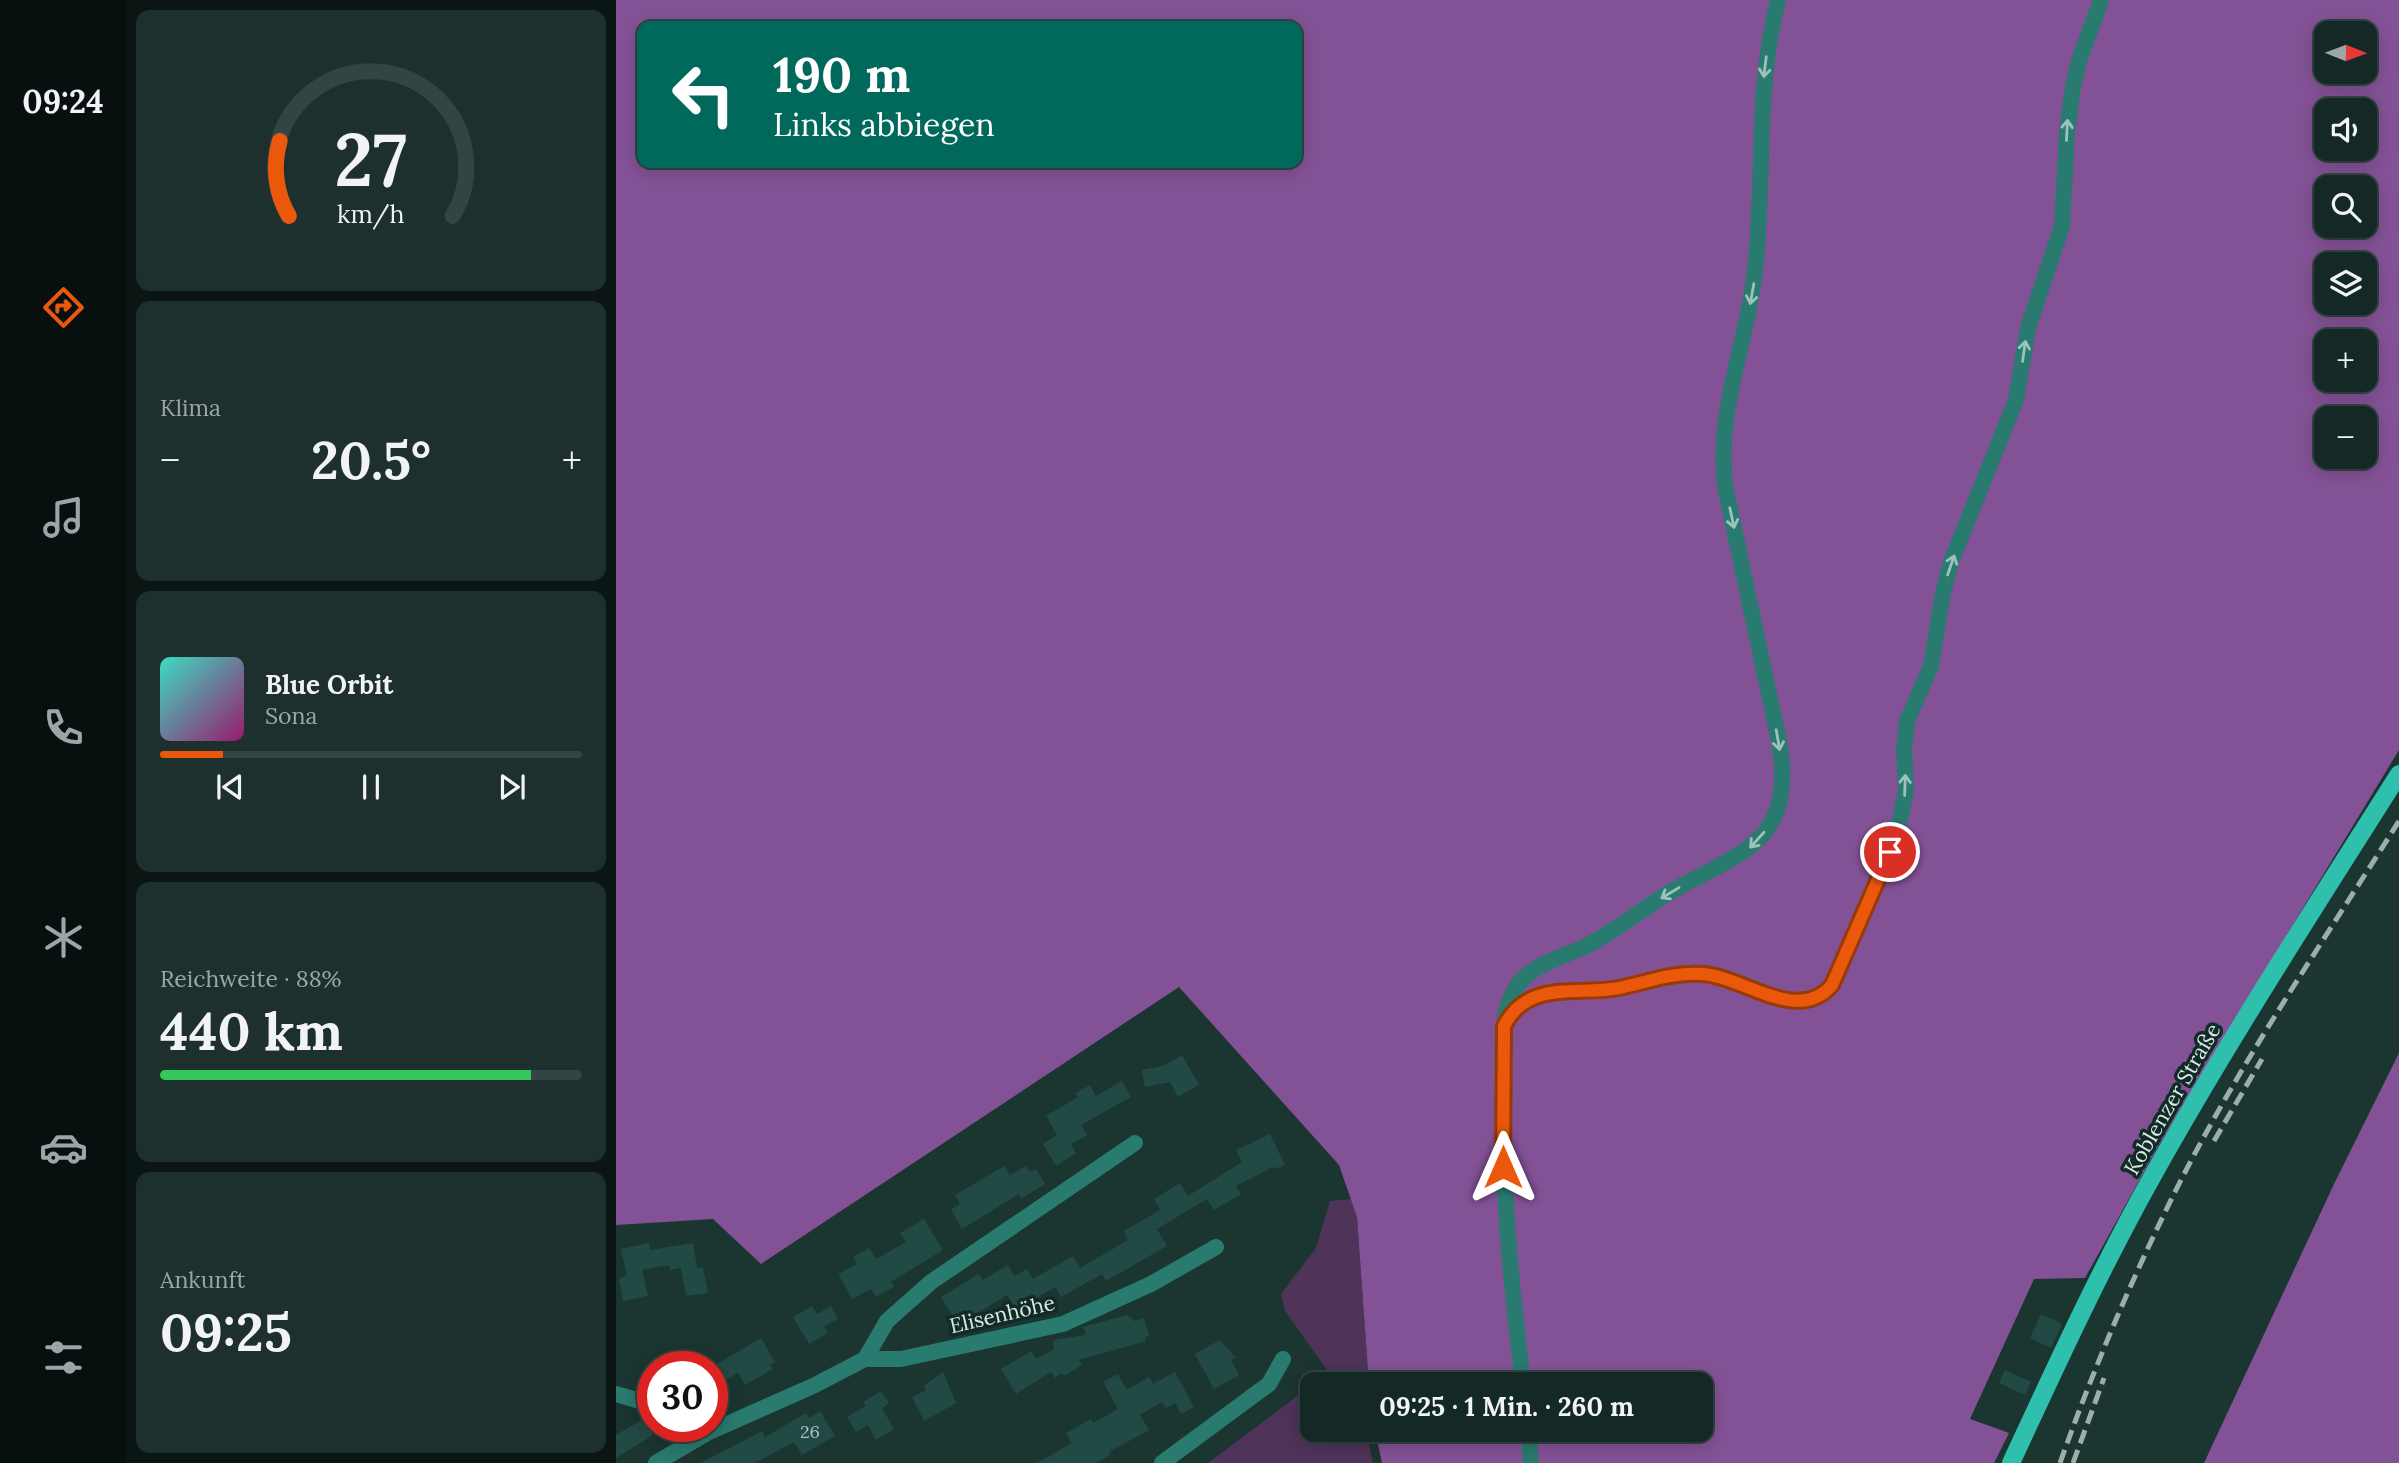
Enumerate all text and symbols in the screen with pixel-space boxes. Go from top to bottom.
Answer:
north arrow [2314,21,2376,84]
map controls [2314,21,2377,469]
text: 190 m [773,43,910,105]
icon: left [658,49,749,140]
one-way arrow [1758,55,1771,78]
text: 09:24 [22,81,104,122]
button: sound [2314,98,2377,161]
text: Links abbiegen [773,104,995,145]
text: 27 [335,114,407,207]
one-way arrow [2061,119,2074,142]
button: search [2314,175,2377,238]
text: km/h [337,198,405,230]
button: layers [2314,252,2377,315]
one-way arrow [1744,282,1758,305]
icon: directions [39,283,88,332]
button: + [2314,329,2377,392]
one-way arrow [2018,340,2031,363]
text: Klima [160,393,221,422]
button: − [2314,406,2377,469]
text: 20.5° [311,427,431,493]
text: − [160,436,180,484]
text: + [562,436,582,484]
icon: music [39,493,88,542]
one-way arrow [1725,506,1739,529]
one-way arrow [1946,555,1958,577]
text: Blue Orbit [265,668,393,701]
text: Sona [265,701,317,730]
icon: phone [39,703,88,752]
one-way arrow [1772,728,1786,751]
icon: previous [211,768,249,806]
icon: pause [352,768,390,806]
icon: next [493,768,531,806]
one-way arrow [1899,774,1912,797]
pin [1860,822,1920,882]
one-way arrow [1749,831,1765,849]
icon: arrive [1871,833,1909,871]
one-way arrow [1660,887,1680,901]
icon: climate [39,913,88,962]
text: Reichweite · 88% [160,964,342,993]
text: 440 km [160,998,343,1064]
street label: Koblenzer Straße [2118,1018,2226,1180]
icon: car [39,1123,88,1172]
position arrow [1466,1130,1540,1204]
text: Ankunft [160,1265,245,1294]
street label: Elisenhöhe [947,1289,1057,1339]
text: 09:25 [160,1299,292,1365]
icon: filters [39,1333,88,1382]
speed limit sign: 30 [637,1351,728,1442]
text: 09:25 · 1 Min. · 260 m [1379,1390,1634,1423]
house number: 26 [800,1420,820,1443]

